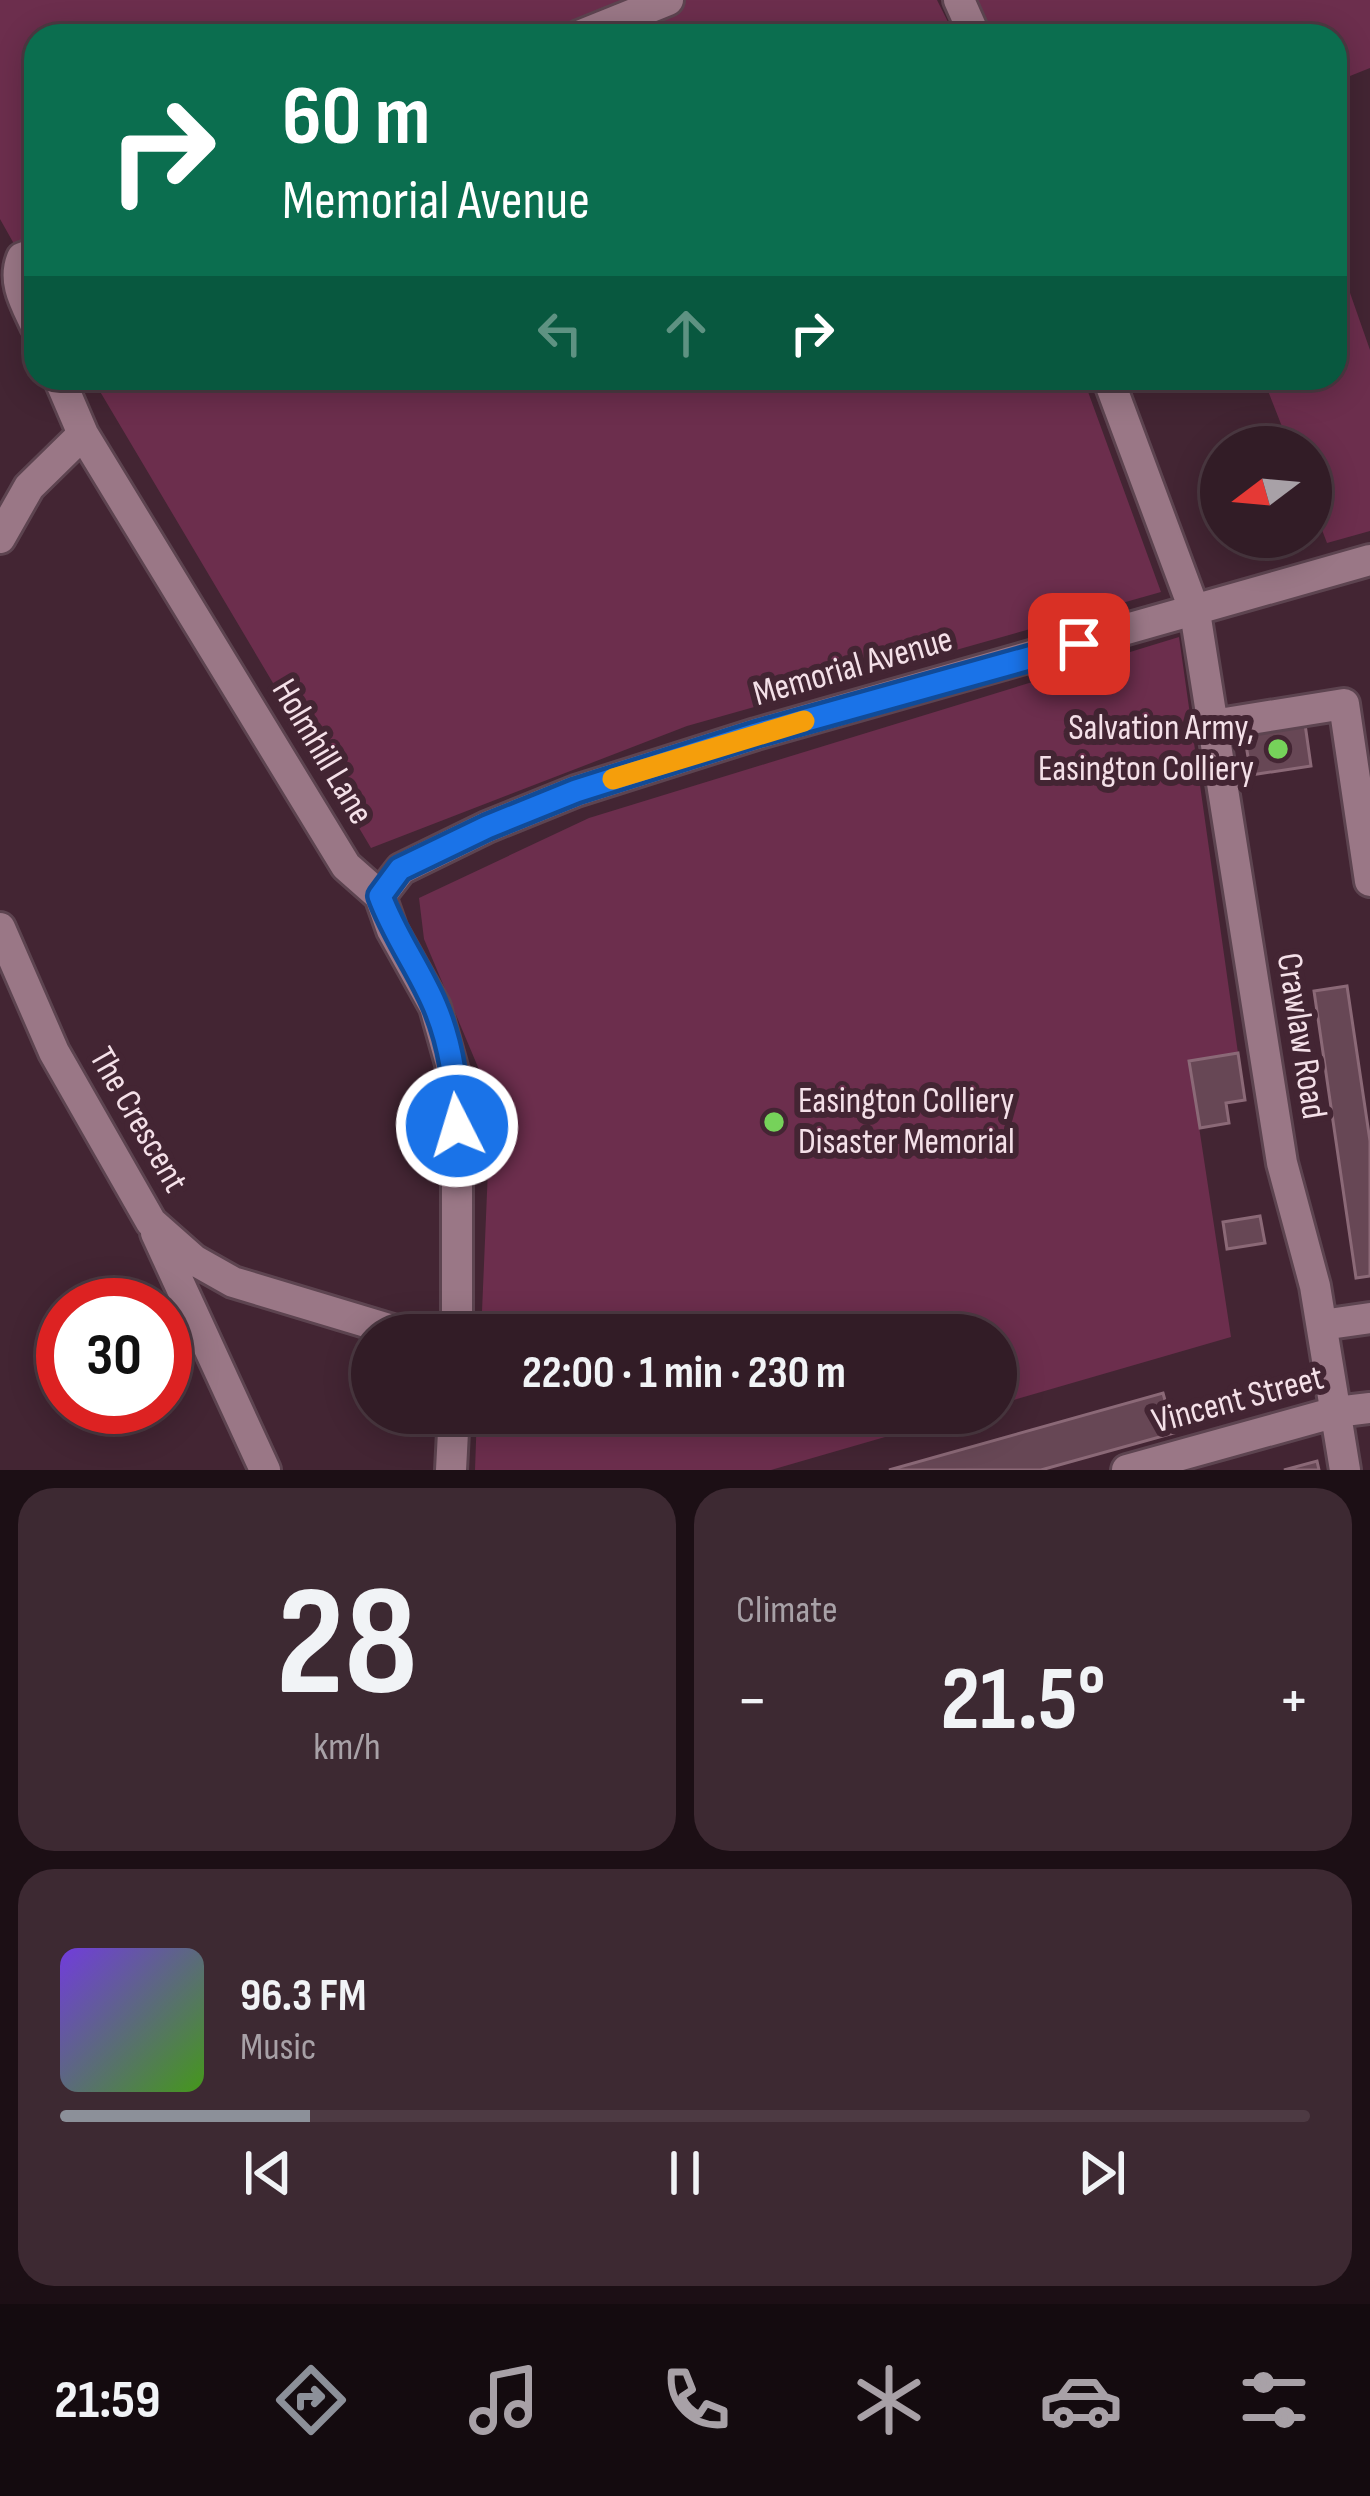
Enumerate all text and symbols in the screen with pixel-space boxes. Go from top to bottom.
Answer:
text: 60 m [282,67,430,168]
icon: right [84,72,240,228]
text: Memorial Avenue [282,169,590,234]
icon: left [527,300,593,366]
icon: ahead [653,300,719,366]
icon: right [779,300,845,366]
north arrow [1200,426,1332,558]
map controls [1200,426,1332,558]
pin [1028,593,1130,695]
icon: arrive [1046,611,1112,677]
street label: Memorial Avenue [748,618,958,716]
street label: Holmhill Lane [262,672,382,832]
place label: Salvation Army, Easington Colliery [1038,707,1254,791]
marker: Salvation Army, Easington Colliery [1265,736,1291,762]
street label: Crawlaw Road [1267,950,1335,1122]
street label: The Crescent [79,1040,197,1200]
position arrow [394,1063,520,1189]
place label: Easington Colliery Disaster Memorial [798,1080,1015,1164]
marker: Easington Colliery Disaster Memorial [761,1109,787,1135]
speed limit sign: 30 [36,1278,192,1434]
text: 22:00 · 1 min · 230 m [522,1346,846,1401]
street label: Vincent Street [1148,1357,1328,1443]
text: 28 [276,1552,418,1739]
text: Climate [736,1587,838,1634]
text: 21.5° [940,1647,1106,1755]
text: − [736,1662,768,1741]
text: + [1278,1662,1310,1741]
text: km/h [313,1724,381,1771]
text: 96.3 FM [240,1969,367,2024]
text: Music [240,2024,316,2071]
icon: previous [235,2140,301,2206]
icon: pause [652,2140,718,2206]
icon: next [1069,2140,1135,2206]
icon: directions [269,2358,353,2442]
icon: music [462,2358,546,2442]
icon: phone [654,2358,738,2442]
icon: climate [847,2358,931,2442]
icon: car [1039,2358,1123,2442]
icon: filters [1232,2358,1316,2442]
text: 21:59 [54,2368,161,2433]

